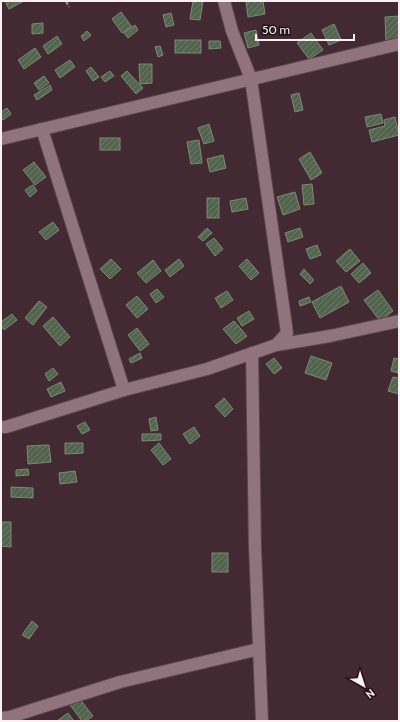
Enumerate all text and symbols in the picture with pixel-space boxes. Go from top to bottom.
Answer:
scale bar [256,16,354,42]
text: 50 m [262,22,290,37]
north arrow [344,666,384,706]
text: N [363,686,378,702]

